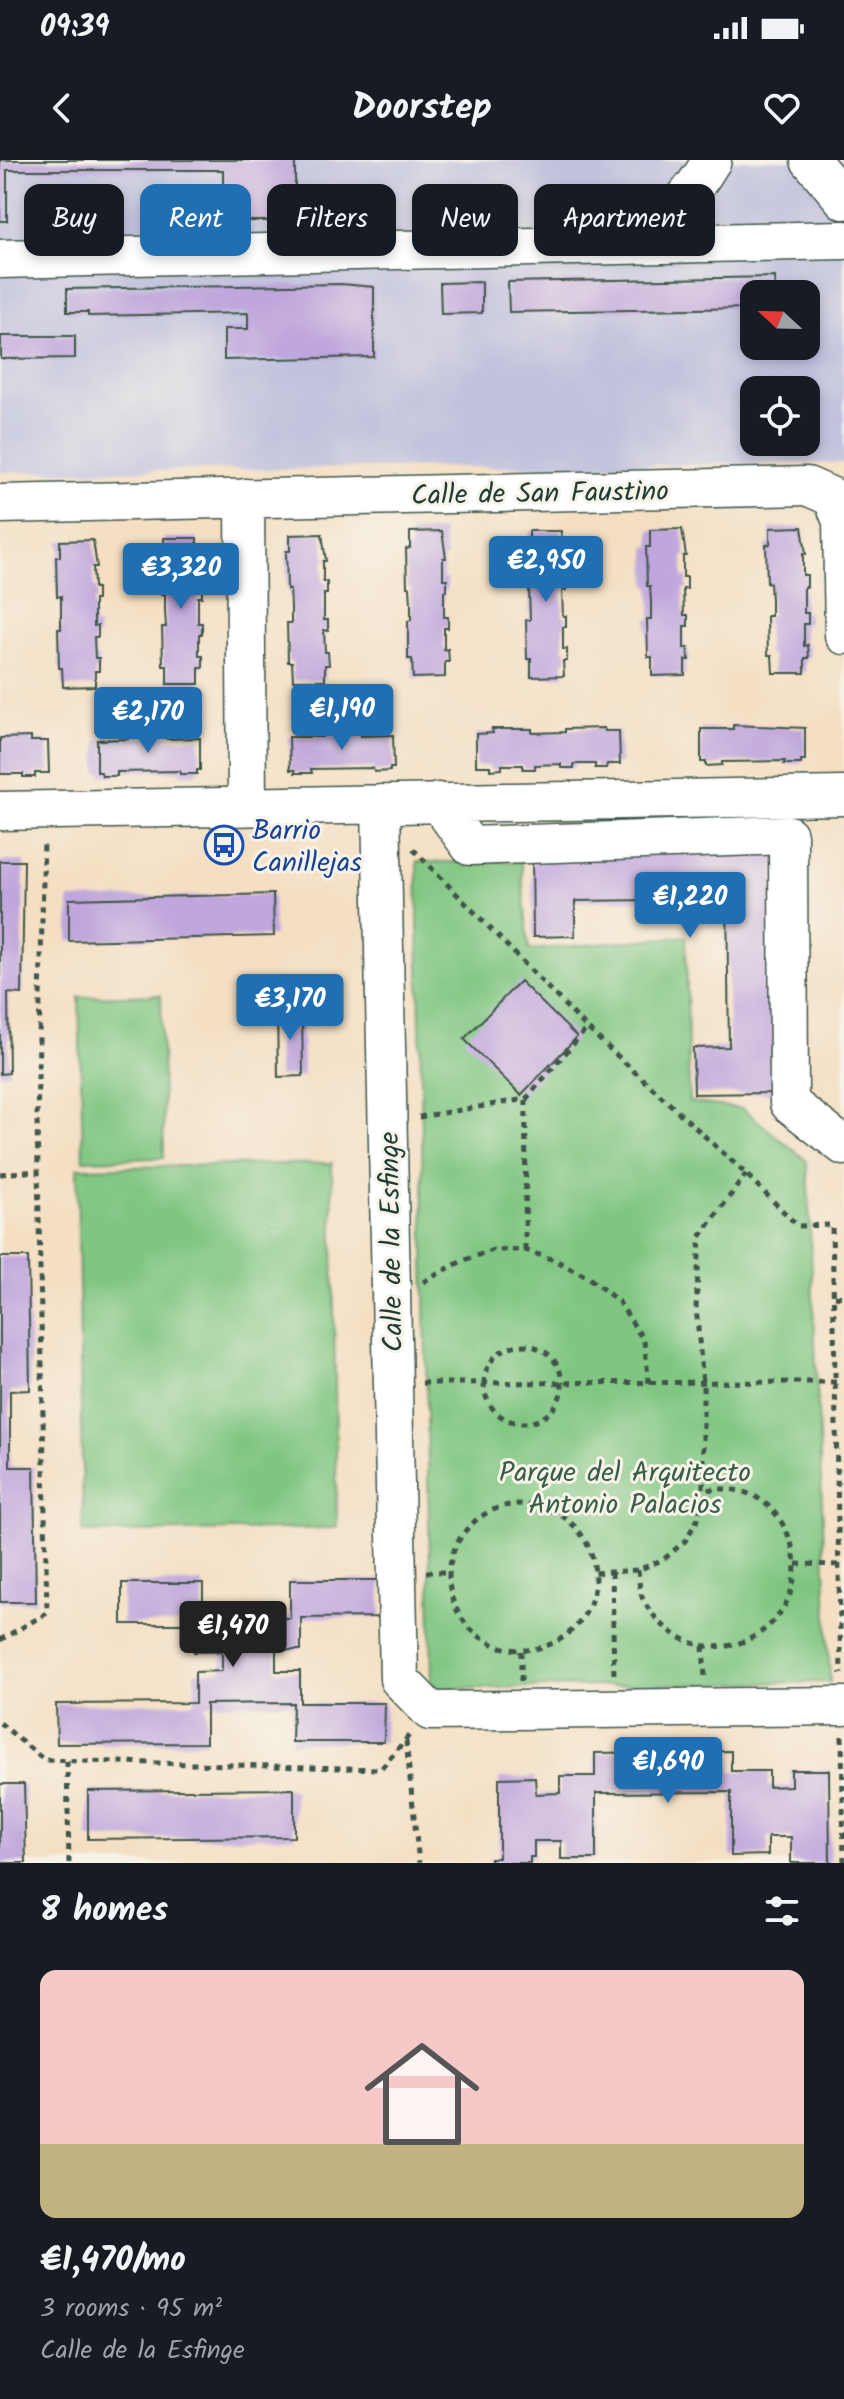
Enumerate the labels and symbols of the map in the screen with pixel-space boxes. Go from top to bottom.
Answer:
north arrow [740,280,820,360]
street label: Calle de San Faustino [411,470,669,519]
pin: €2,950 [481,536,611,604]
pin: €3,320 [116,543,246,611]
pin: €1,190 [277,684,407,752]
pin: €2,170 [83,687,213,755]
place label: Barrio Canillejas [252,809,362,886]
bus stop icon: Barrio Canillejas [203,824,245,866]
pin: €1,220 [625,872,755,940]
pin: €3,170 [225,974,355,1042]
street label: Calle de la Esfinge [368,1131,417,1353]
park label: Parque del Arquitecto Antonio Palacios [499,1451,751,1528]
pin: €1,470 [168,1601,298,1669]
pin: €1,690 [603,1737,733,1805]

